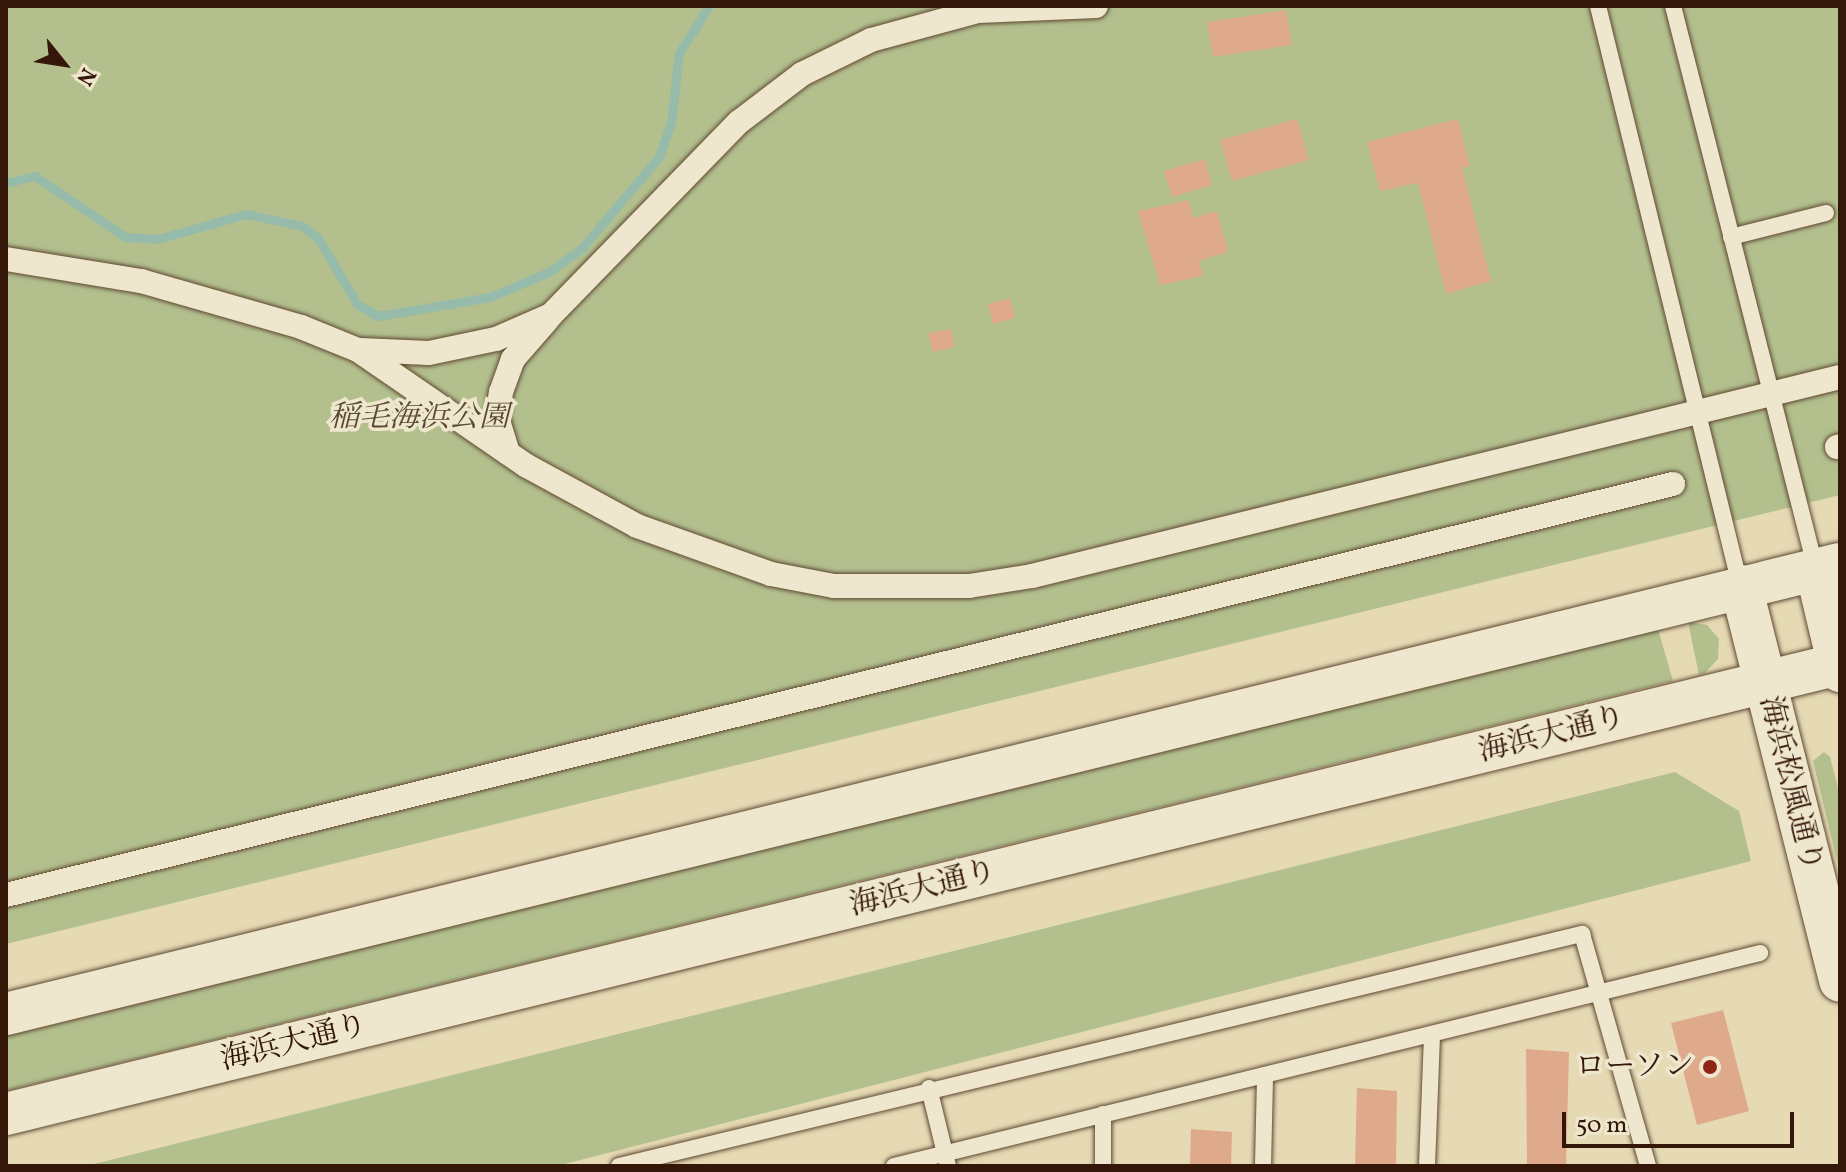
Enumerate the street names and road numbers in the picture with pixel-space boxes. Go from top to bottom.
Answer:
street label: 海浜松風通り [1751,692,1829,876]
street label: 海浜大通り [1475,699,1629,771]
street label: 海浜大通り [846,853,1000,925]
street label: 海浜大通り [217,1007,371,1079]

